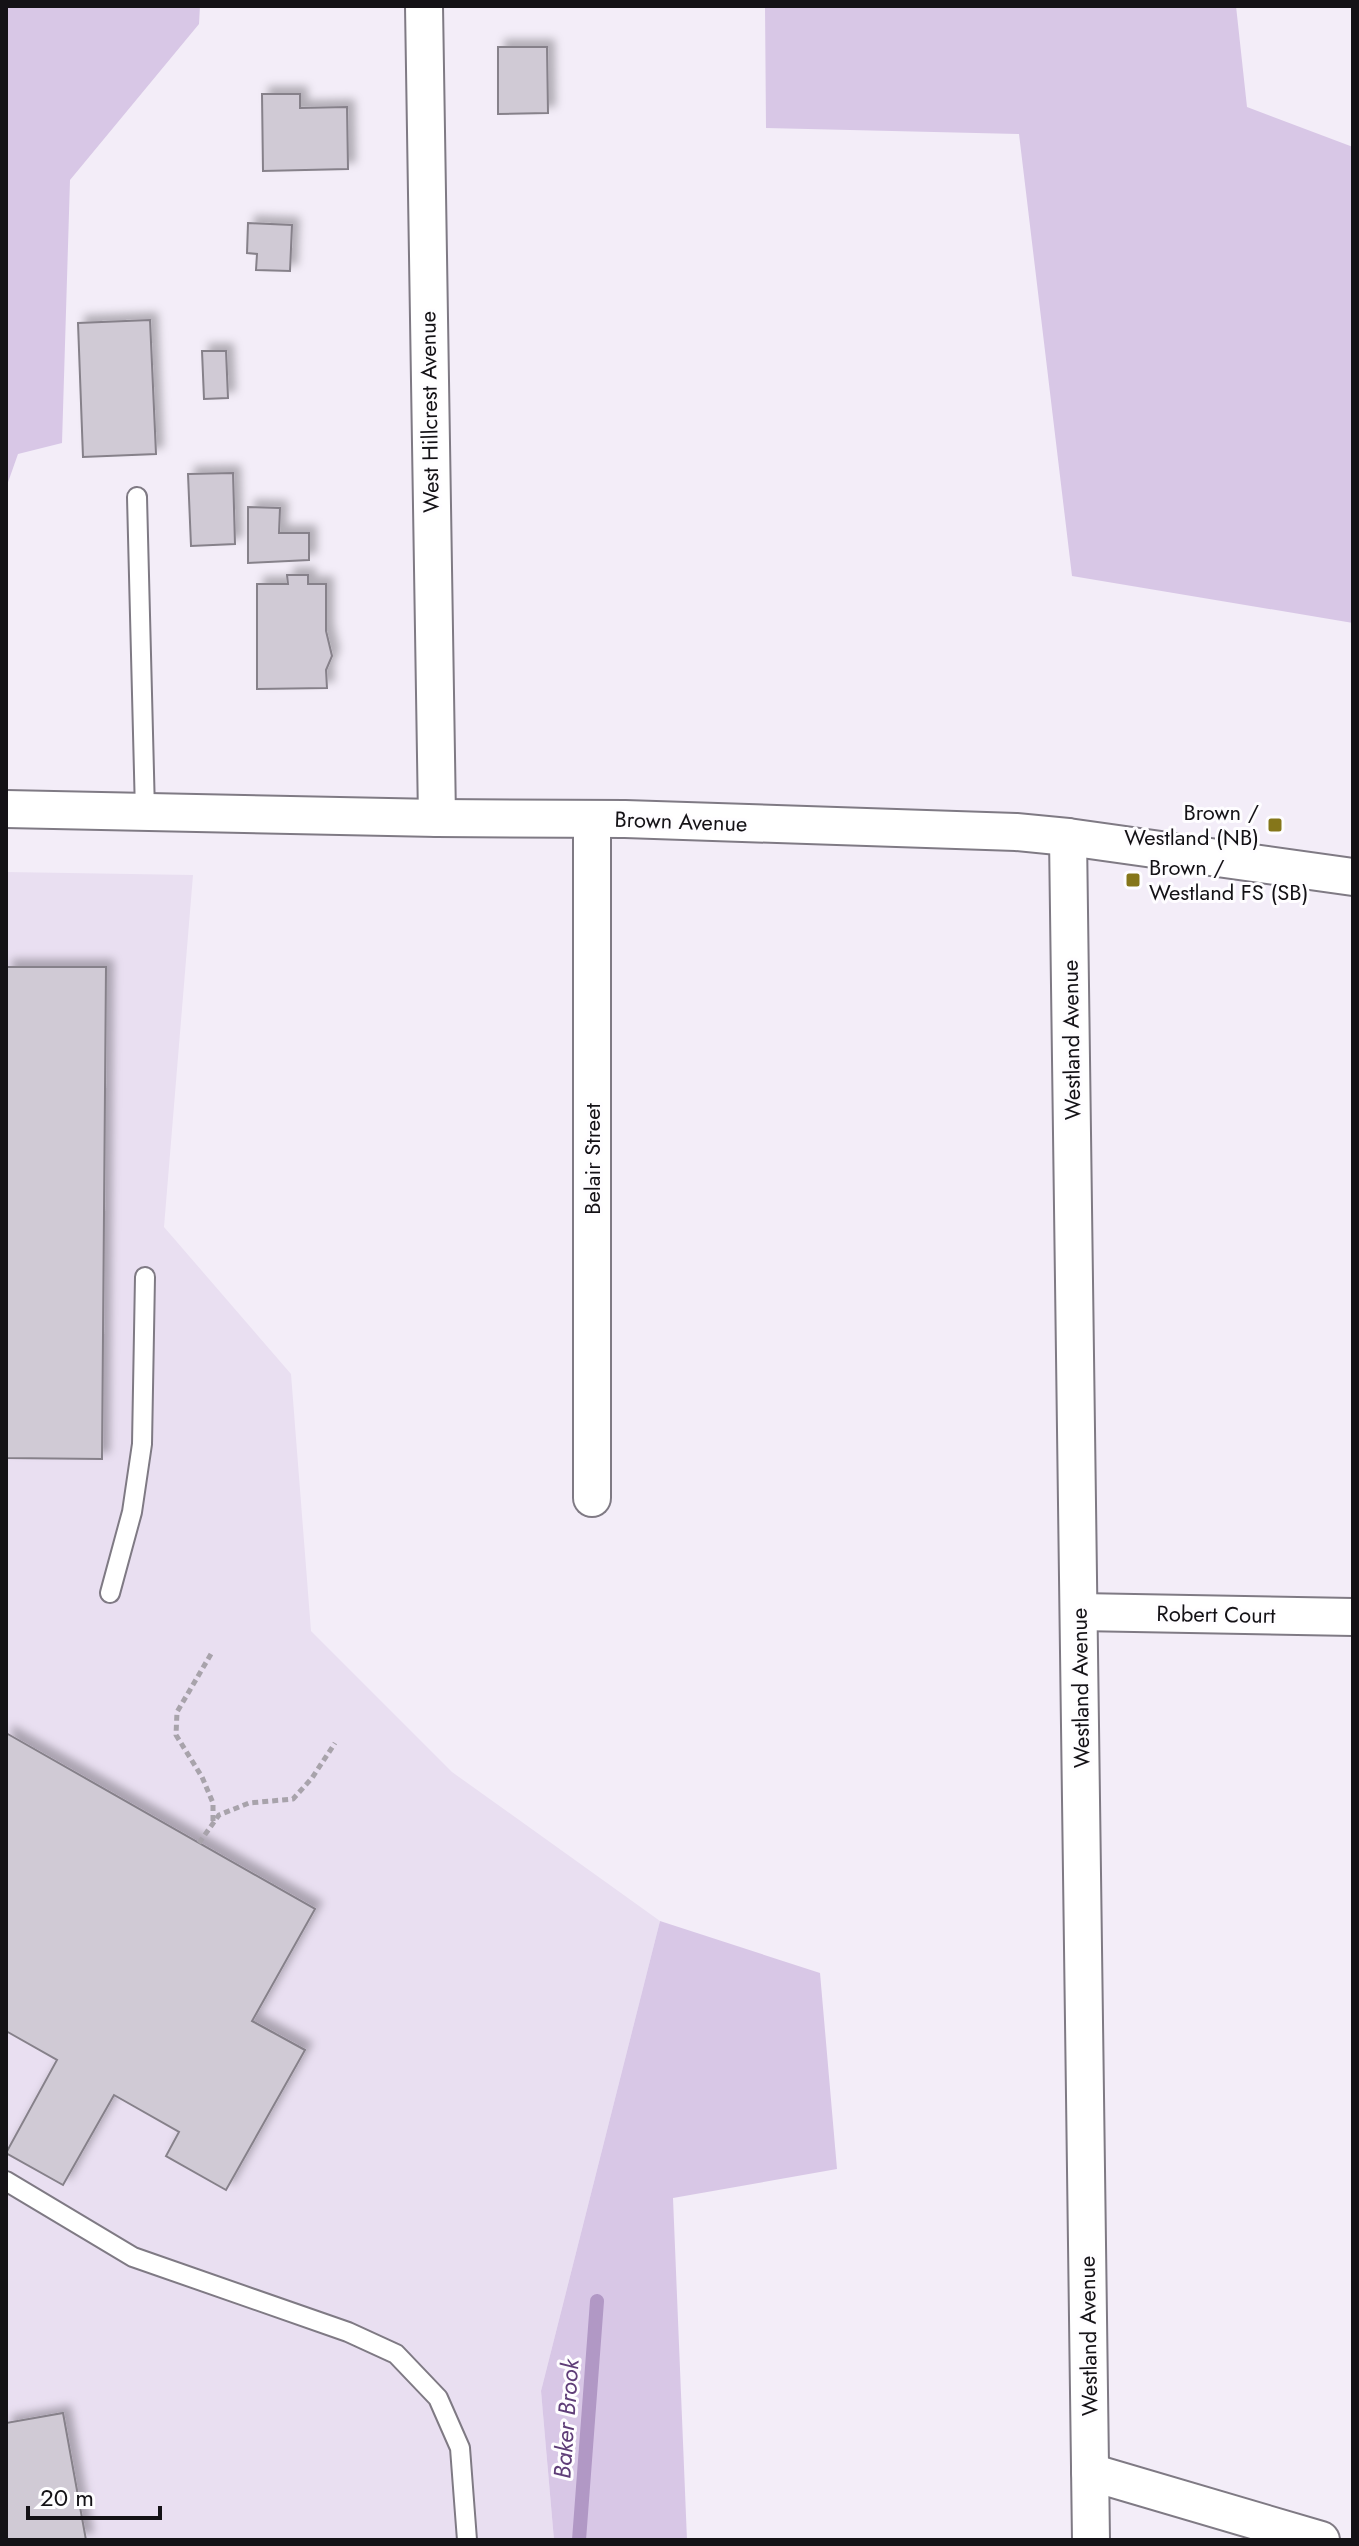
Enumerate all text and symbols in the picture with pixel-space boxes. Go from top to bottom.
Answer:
street label: West Hillcrest Avenue [411,311,447,513]
place label: Brown / Westland (NB) [1124,796,1259,853]
street label: Brown Avenue [614,803,748,839]
marker: Brown / Westland (NB) [1266,816,1284,834]
place label: Brown / Westland FS (SB) [1149,851,1308,908]
marker: Brown / Westland FS (SB) [1124,871,1142,889]
street label: Westland Avenue [1054,960,1088,1120]
street label: Belair Street [576,1102,608,1215]
street label: Robert Court [1156,1597,1277,1631]
street label: Westland Avenue [1063,1608,1097,1768]
street label: Westland Avenue [1071,2256,1105,2416]
water label: Baker Brook [544,2356,588,2480]
scale bar [28,2470,160,2520]
text: 20 m [40,2480,94,2515]

